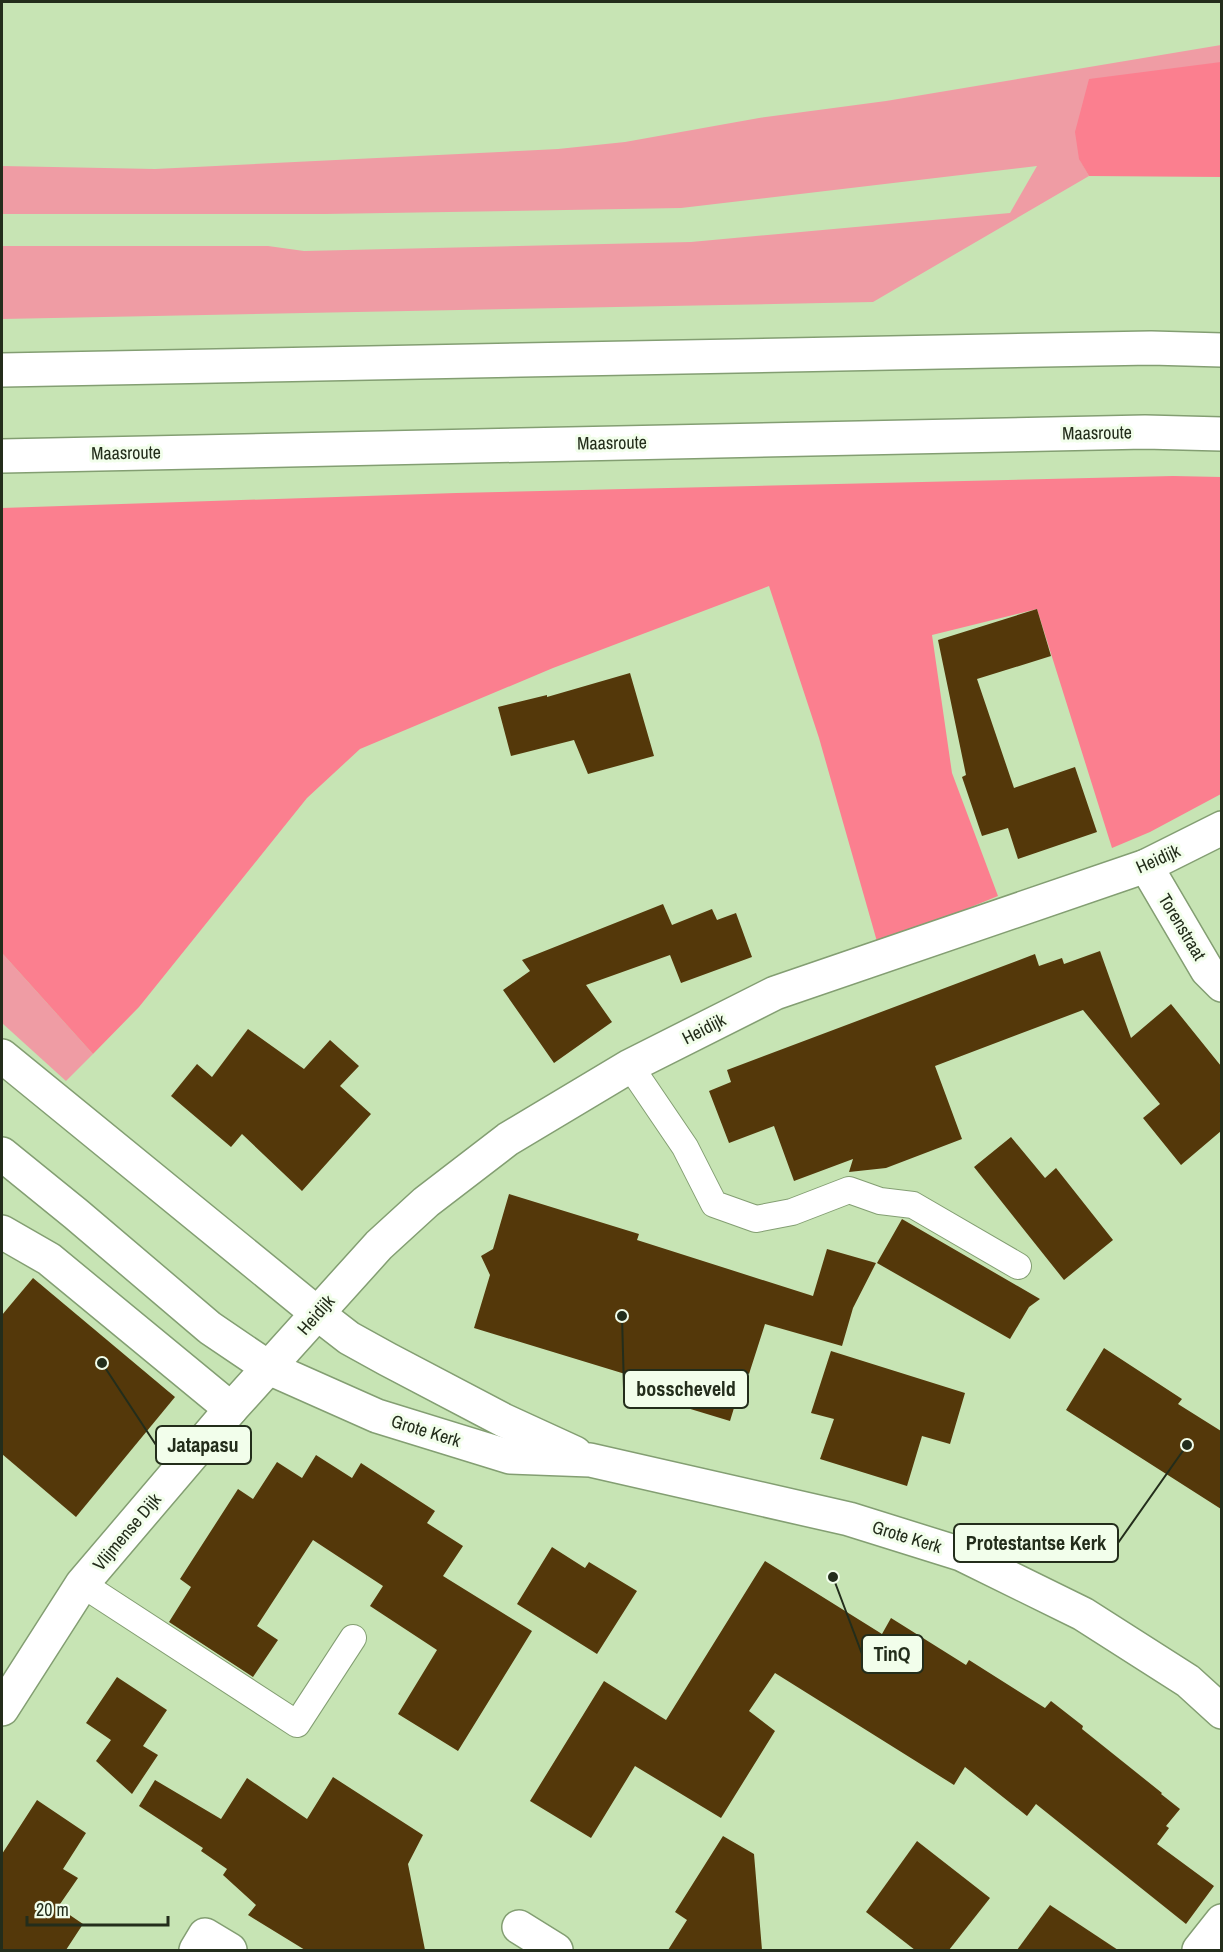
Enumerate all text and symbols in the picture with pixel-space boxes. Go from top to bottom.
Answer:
street label: Maasroute [1062,419,1132,446]
street label: Maasroute [577,429,647,456]
street label: Maasroute [91,439,161,466]
street label: Heidijk [1132,838,1184,879]
street label: Torenstraat [1153,889,1212,965]
street label: Heidijk [678,1007,730,1050]
street label: Heidijk [291,1289,341,1340]
callout: bosscheveld [624,1370,748,1408]
text: bosscheveld [636,1375,736,1402]
street label: Grote Kerk [388,1408,465,1453]
callout: Jatapasu [156,1426,251,1464]
text: Jatapasu [167,1431,239,1458]
street label: Vlijmense Dijk [87,1487,167,1576]
street label: Grote Kerk [869,1514,946,1559]
callout: Protestantse Kerk [954,1524,1118,1562]
text: Protestantse Kerk [966,1529,1107,1556]
callout: TinQ [862,1635,923,1673]
text: TinQ [873,1640,911,1667]
scale bar [27,1889,168,1927]
text: 20 m [36,1897,69,1922]

